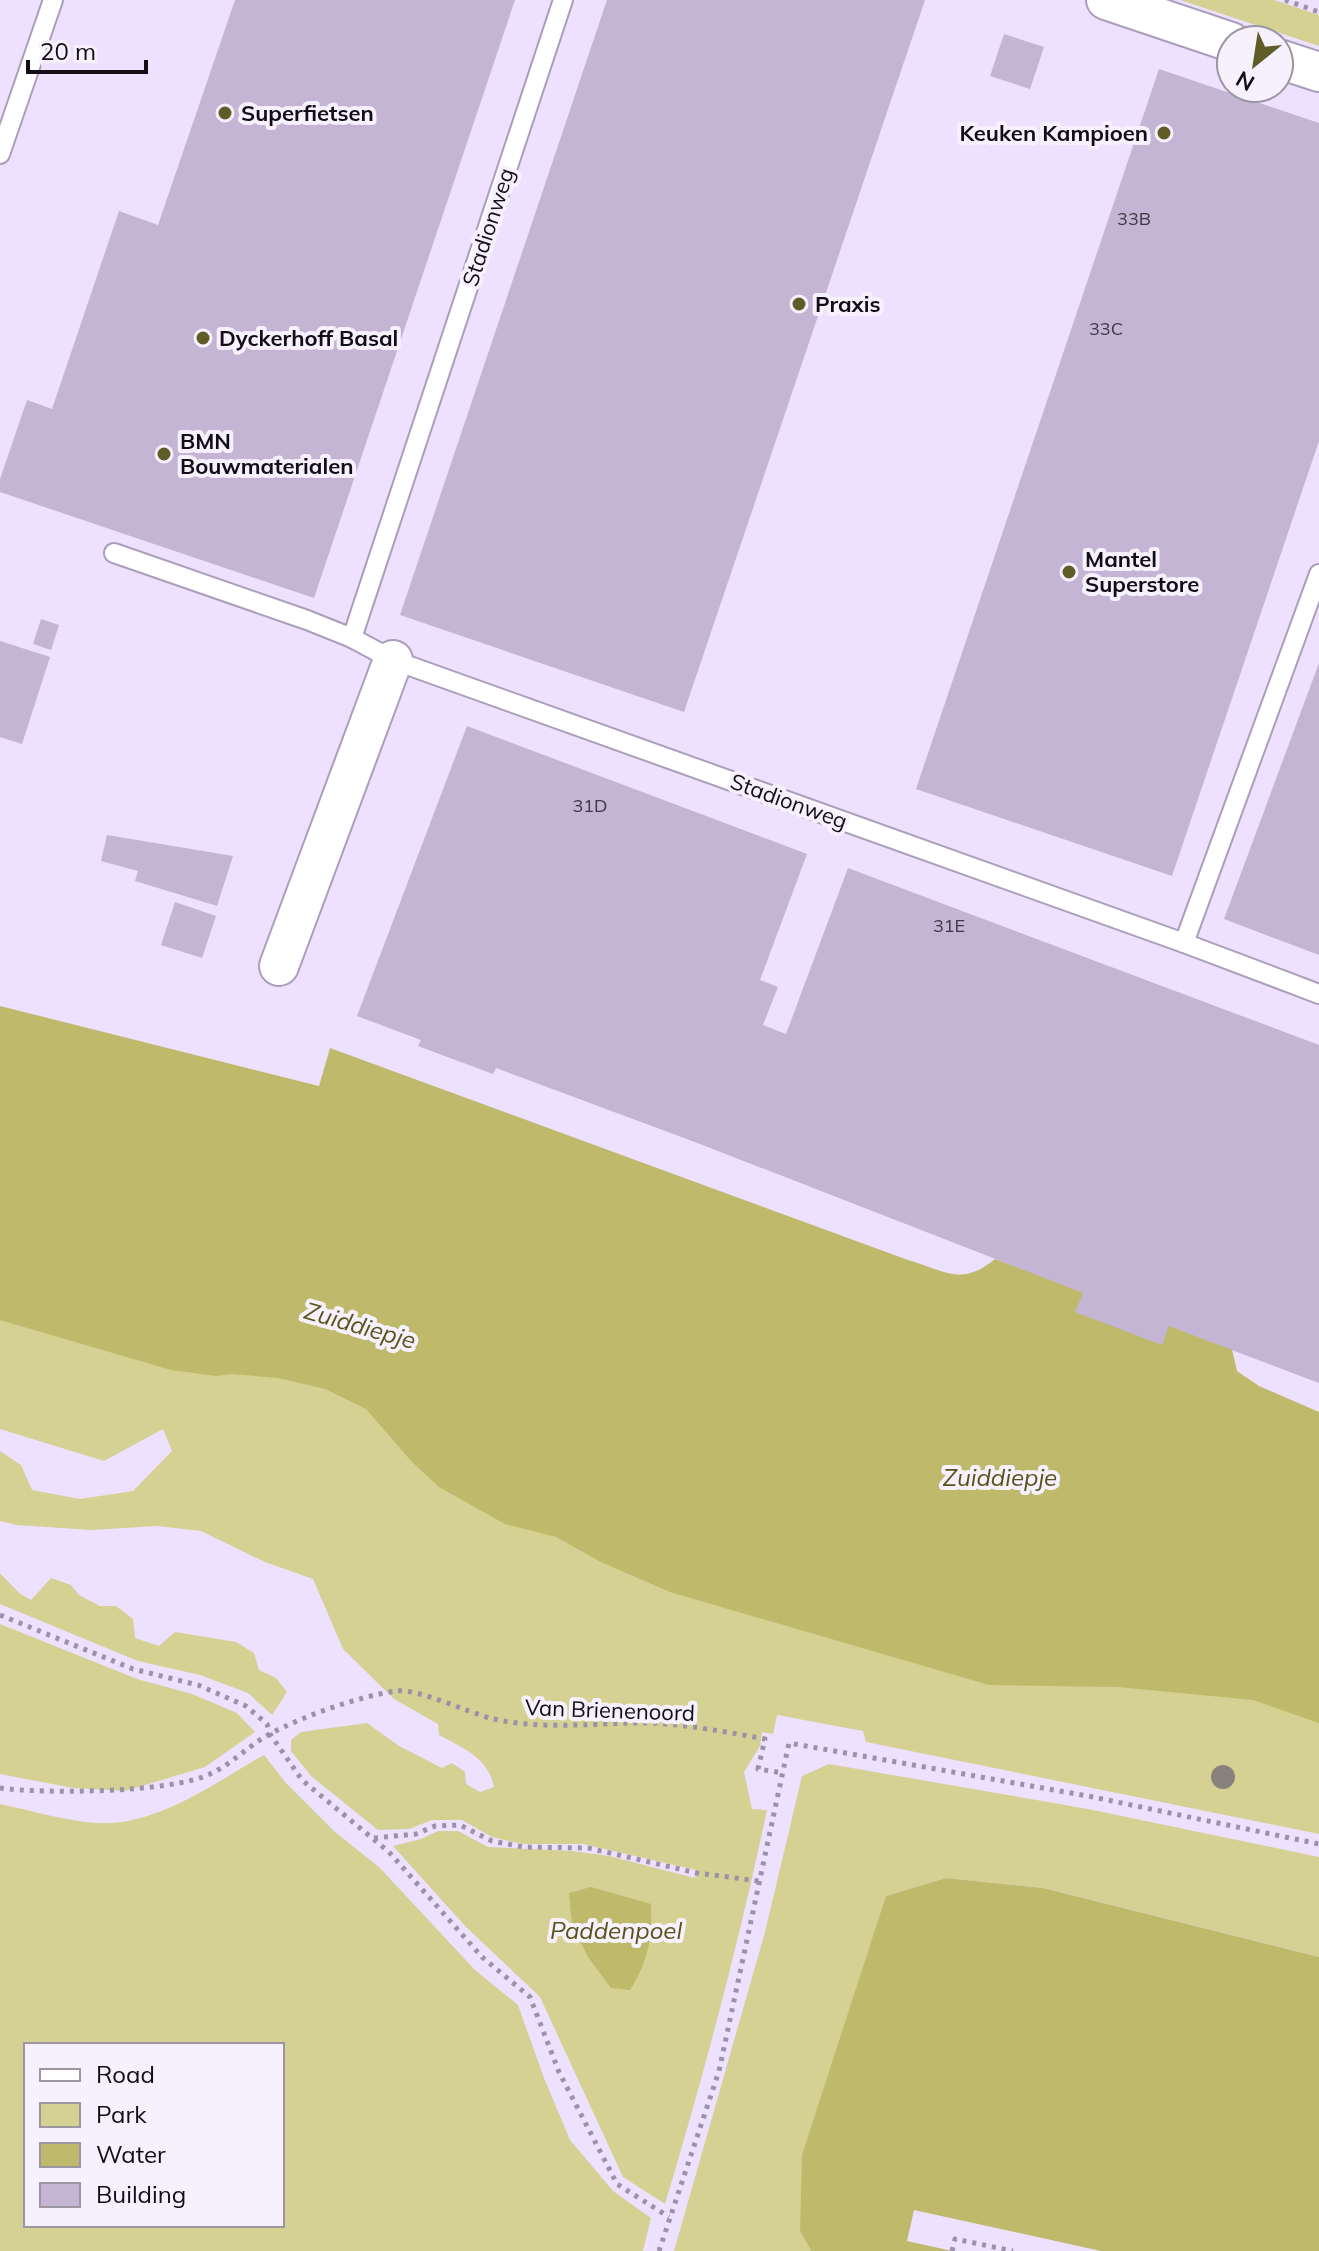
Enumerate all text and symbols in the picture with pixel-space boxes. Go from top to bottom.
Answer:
scale bar [28,24,146,74]
north arrow [1215,24,1295,104]
text: 20 m [40,36,96,66]
text: N [1231,65,1259,98]
place label: Superfietsen [241,99,374,127]
marker: Superfietsen [216,104,234,122]
place label: Keuken Kampioen [959,119,1148,147]
marker: Keuken Kampioen [1155,124,1173,142]
street label: Stadionweg [456,164,520,290]
house number: 33B [1117,207,1151,230]
place label: Praxis [815,290,880,318]
marker: Praxis [790,295,808,313]
house number: 33C [1089,317,1123,340]
place label: Dyckerhoff Basal [219,324,398,352]
marker: Dyckerhoff Basal [194,329,212,347]
place label: BMN Bouwmaterialen [180,427,354,480]
marker: BMN Bouwmaterialen [155,445,173,463]
place label: Mantel Superstore [1085,545,1199,598]
marker: Mantel Superstore [1060,563,1078,581]
street label: Stadionweg [727,767,851,835]
house number: 31D [572,794,608,817]
house number: 31E [933,914,965,937]
water label: Zuiddiepje [301,1295,419,1355]
water label: Zuiddiepje [943,1462,1057,1492]
street label: Van Brienenoord [525,1693,695,1727]
water label: Paddenpoel [550,1915,682,1945]
legend [24,2043,284,2227]
text: Road [96,2059,155,2089]
text: Park [96,2099,147,2129]
text: Water [96,2139,166,2169]
text: Building [96,2179,186,2209]

